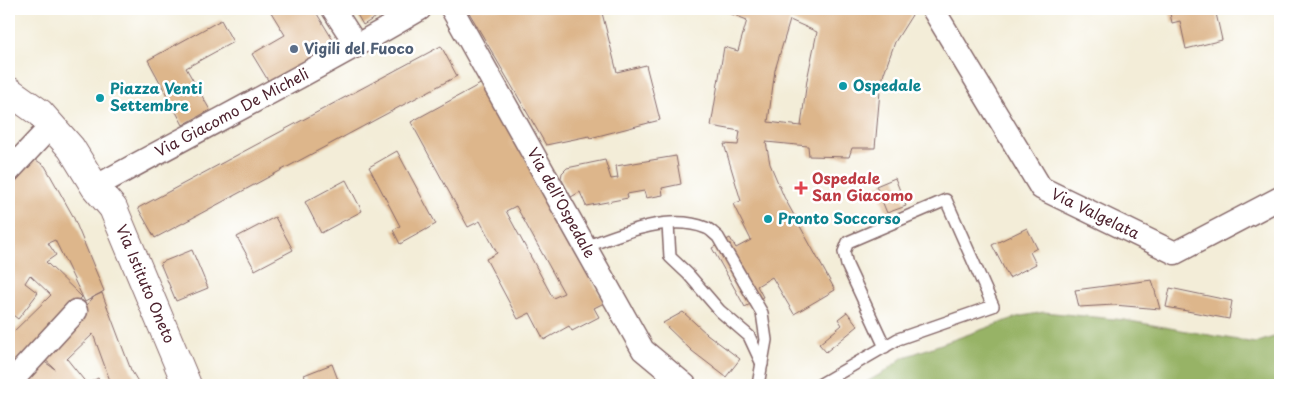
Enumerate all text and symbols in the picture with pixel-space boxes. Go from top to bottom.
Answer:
place label: Vigili del Fuoco [304,36,414,59]
marker: Vigili del Fuoco [288,43,300,55]
street label: Via Giacomo De Micheli [150,61,312,162]
place label: Ospedale [853,73,922,96]
place label: Piazza Venti Settembre [110,76,202,116]
marker: Ospedale [837,80,849,92]
marker: Piazza Venti Settembre [94,92,106,104]
street label: Via dell'Ospedale [522,143,602,262]
place label: Ospedale San Giacomo [812,166,913,206]
marker: Ospedale San Giacomo [794,181,808,195]
street label: Via Valgelata [1048,181,1144,244]
place label: Pronto Soccorso [778,206,901,229]
marker: Pronto Soccorso [762,213,774,225]
street label: Via Istituto Oneto [111,220,182,346]

